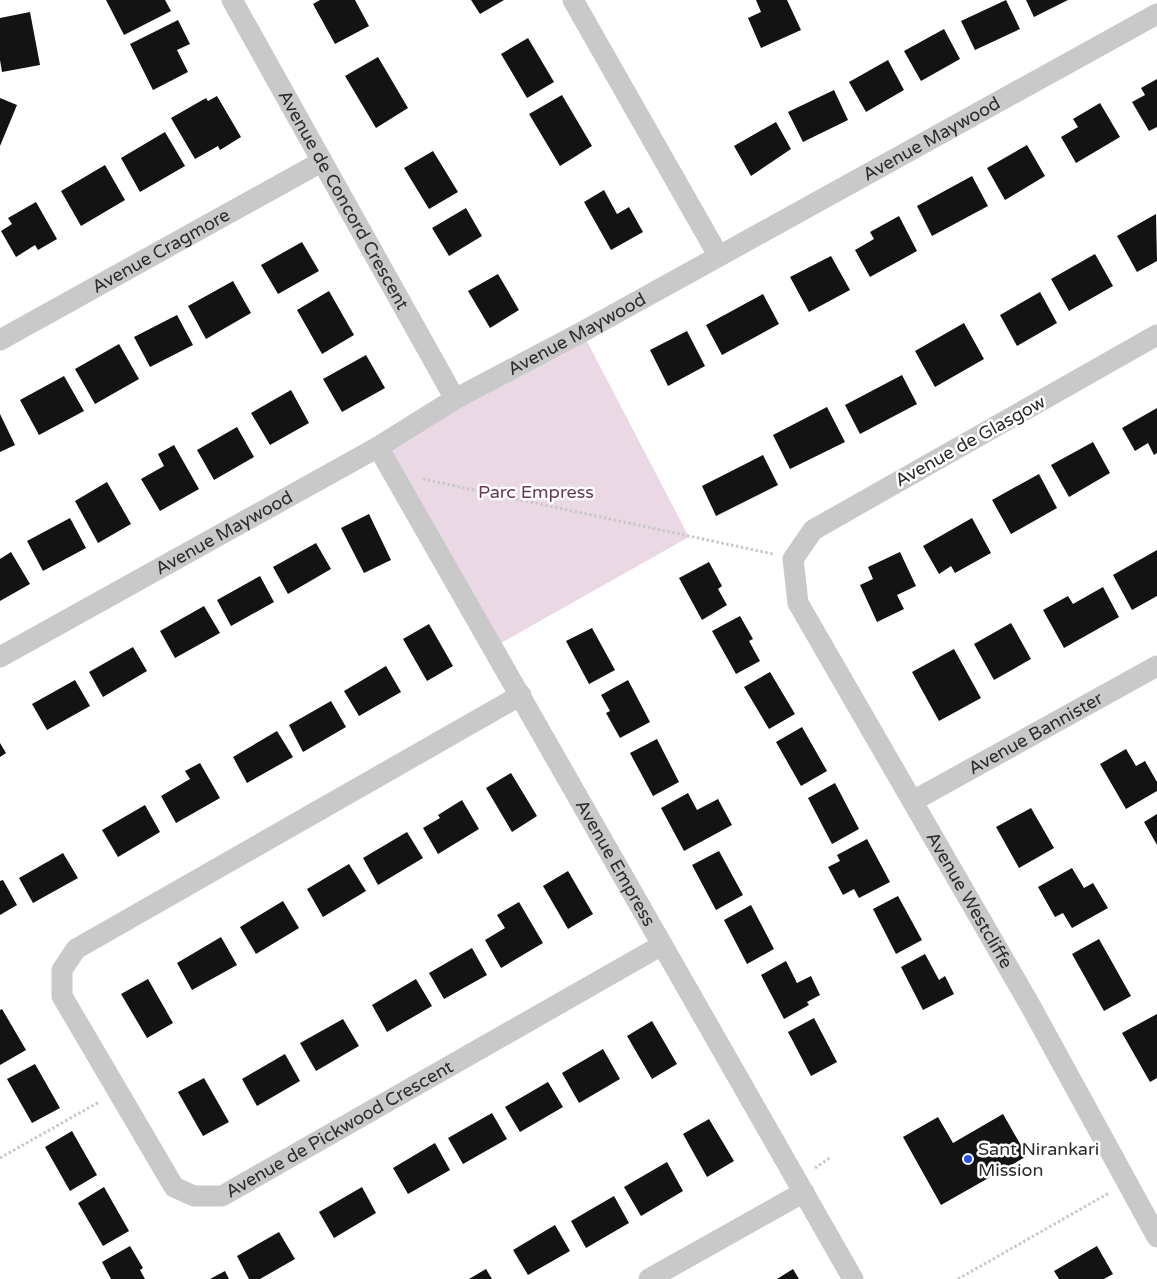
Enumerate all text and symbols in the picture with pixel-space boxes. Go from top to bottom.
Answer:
street label: Avenue de Concord Crescent [274,86,414,314]
street label: Avenue Maywood [859,92,1004,186]
street label: Avenue Cragmore [88,204,234,298]
street label: Avenue Maywood [504,288,650,380]
street label: Avenue de Glasgow [891,391,1049,491]
park label: Parc Empress [478,481,594,503]
street label: Avenue Maywood [151,486,296,580]
street label: Avenue Bannister [964,687,1107,779]
street label: Avenue Empress [571,796,660,930]
street label: Avenue Westcliffe [921,828,1018,972]
street label: Avenue de Pickwood Crescent [222,1055,457,1203]
place label: Sant Nirankari Mission [978,1138,1099,1181]
marker: Sant Nirankari Mission [962,1153,974,1165]

